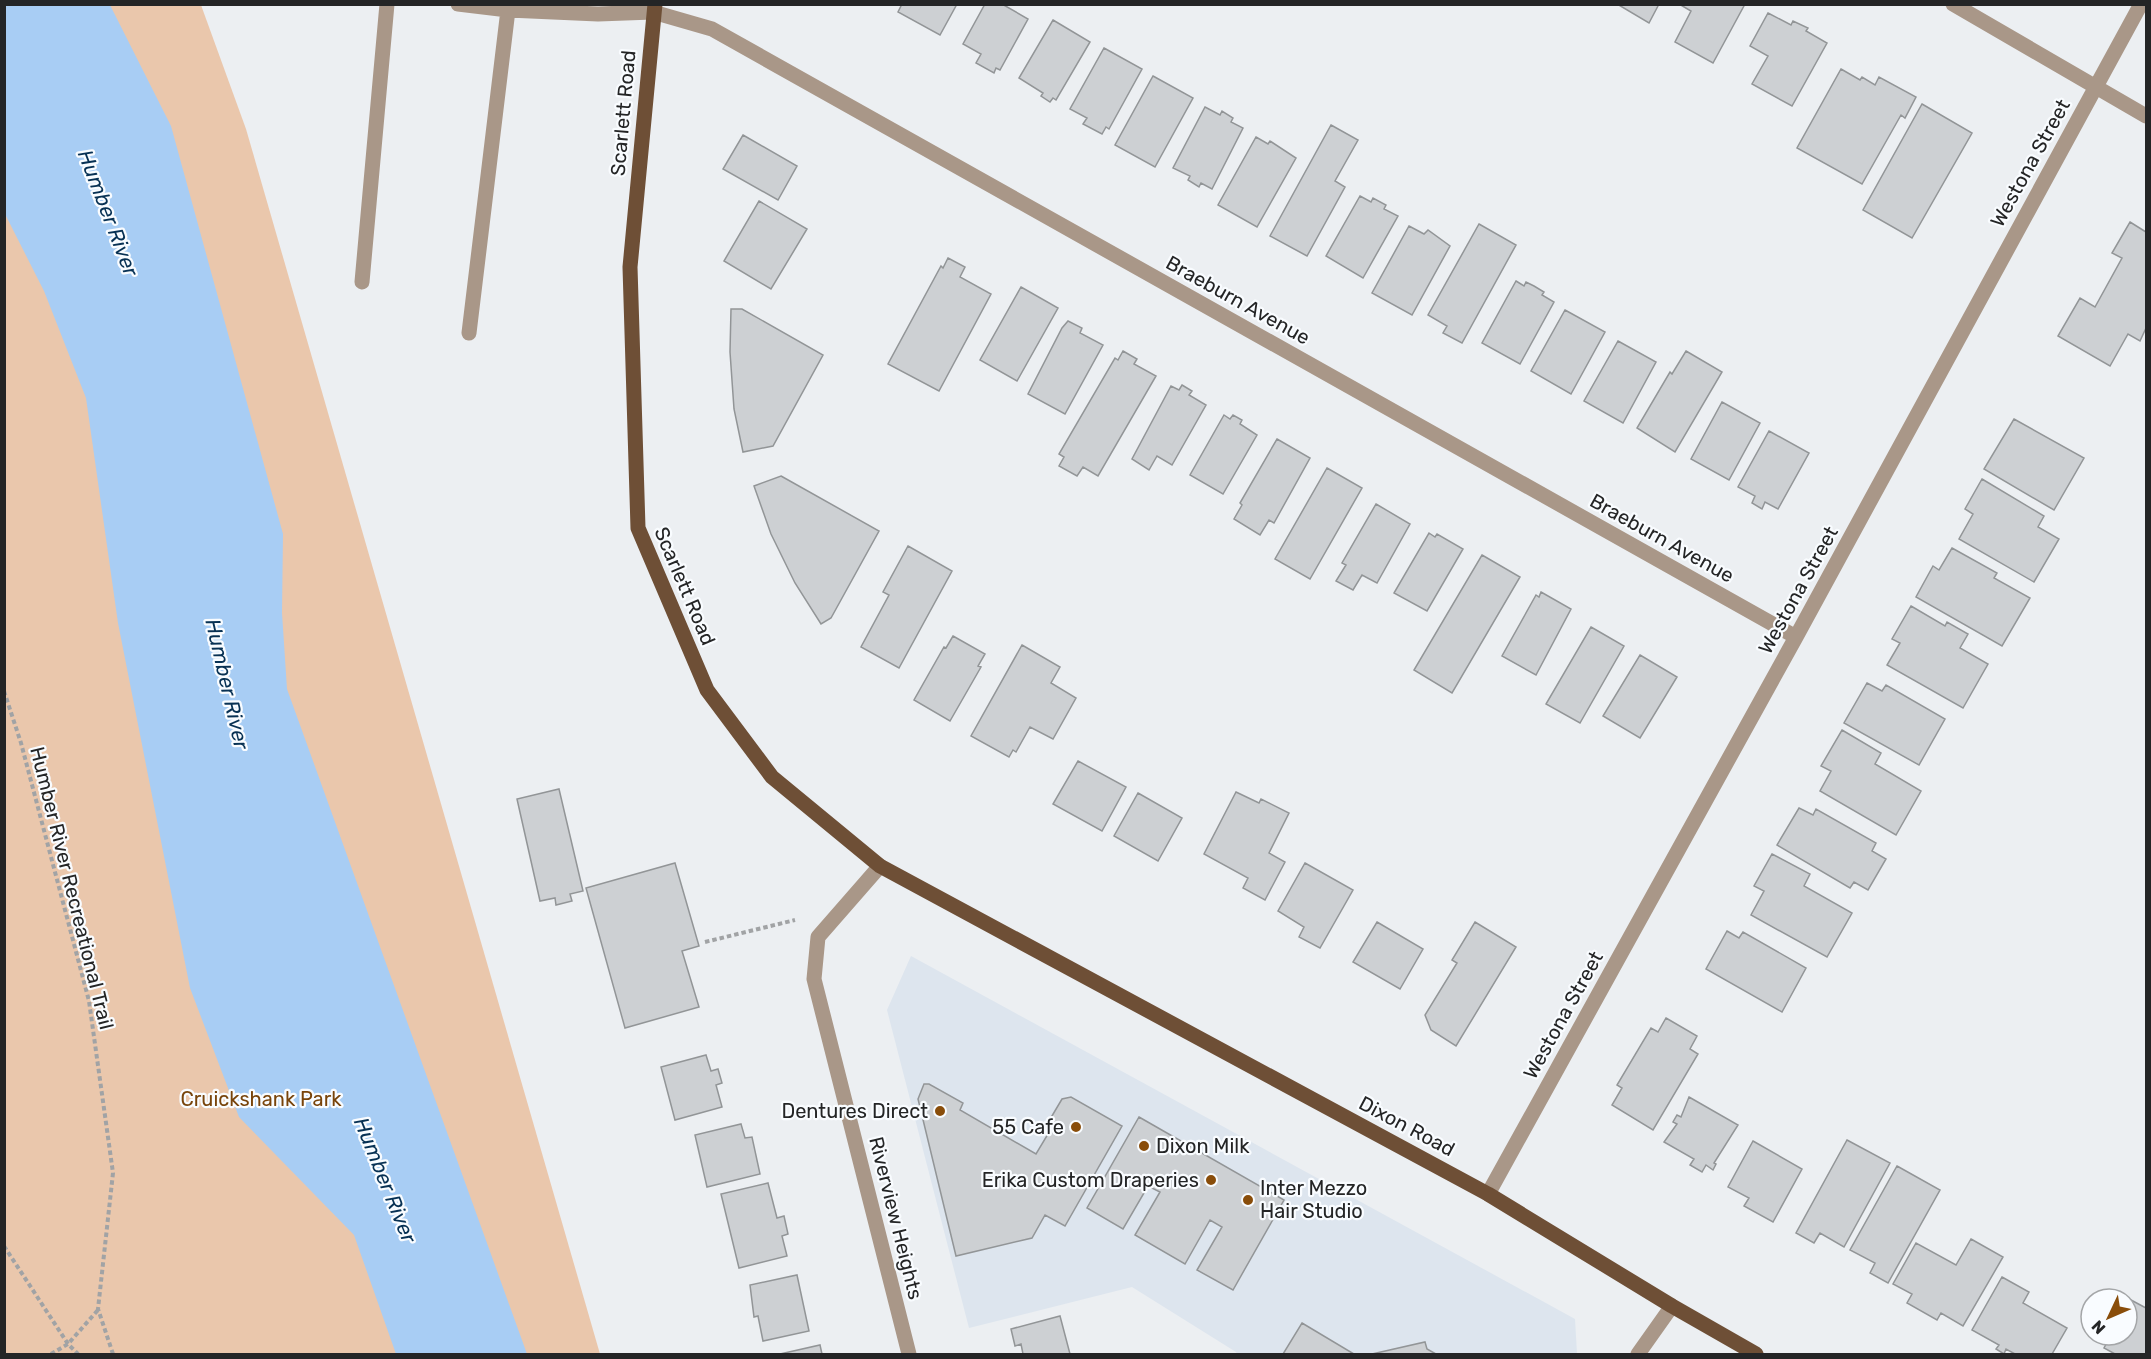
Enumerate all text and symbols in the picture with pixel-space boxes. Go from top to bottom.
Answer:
street label: Scarlett Road [606,49,640,177]
street label: Westona Street [1985,95,2075,231]
water label: Humber River [73,146,144,280]
street label: Braeburn Avenue [1162,250,1314,350]
street label: Braeburn Avenue [1586,488,1738,588]
street label: Westona Street [1753,522,1843,658]
street label: Scarlett Road [649,523,721,649]
water label: Humber River [200,616,255,753]
street label: Humber River Recreational Trail [25,744,119,1032]
street label: Westona Street [1518,947,1608,1083]
park label: Cruickshank Park [180,1087,342,1111]
street label: Dixon Road [1355,1091,1459,1161]
place label: Dentures Direct [781,1099,928,1123]
marker: Dentures Direct [933,1104,947,1118]
water label: Humber River [349,1113,422,1247]
place label: 55 Cafe [992,1115,1064,1139]
marker: 55 Cafe [1069,1120,1083,1134]
street label: Riverview Heights [864,1134,928,1302]
place label: Dixon Milk [1156,1134,1250,1158]
marker: Dixon Milk [1137,1139,1151,1153]
place label: Erika Custom Draperies [982,1168,1199,1192]
marker: Erika Custom Draperies [1204,1173,1218,1187]
place label: Inter Mezzo Hair Studio [1260,1176,1367,1223]
marker: Inter Mezzo Hair Studio [1241,1193,1255,1207]
north arrow [2079,1287,2139,1347]
text: N [2088,1316,2109,1338]

